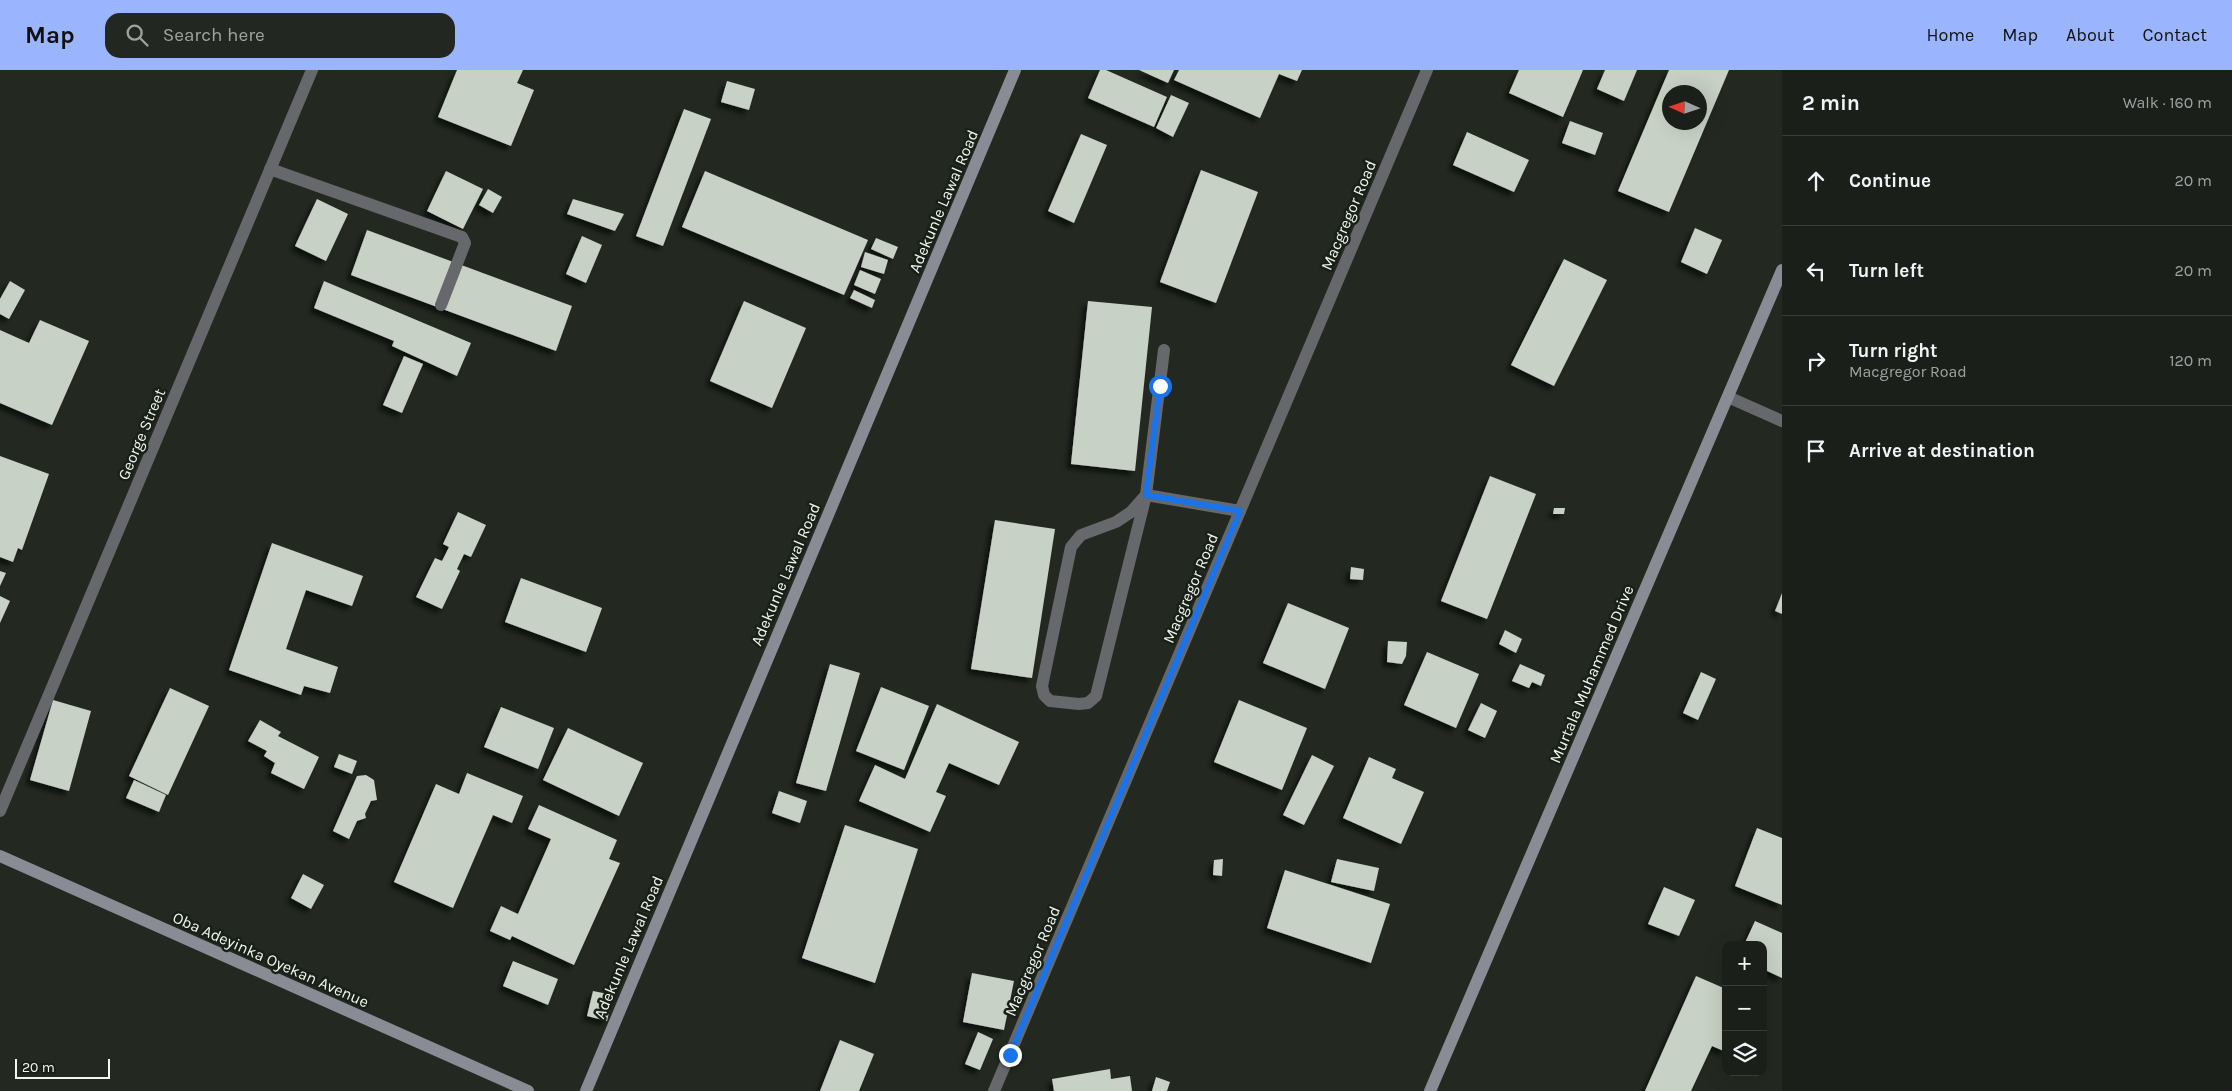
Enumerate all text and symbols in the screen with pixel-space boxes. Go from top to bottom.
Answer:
search box [105,13,455,58]
text: Map [25,21,75,49]
icon: search [123,21,151,49]
text: Search here [163,24,265,46]
text: Home [1926,24,1974,46]
text: Map [2002,24,2038,46]
text: About [2066,24,2115,46]
text: Contact [2143,24,2207,46]
north arrow [1662,85,1707,130]
text: 2 min [1802,91,1860,115]
text: Walk · 160 m [2123,93,2212,112]
street label: Adekunle Lawal Road [905,127,982,276]
street label: Macgregor Road [1317,157,1380,273]
icon: ahead [1802,167,1830,195]
text: Continue [1849,170,1931,192]
text: 20 m [2174,171,2212,190]
icon: left [1802,257,1830,285]
text: Turn left [1849,260,1924,282]
text: 20 m [2174,261,2212,280]
text: Turn right [1849,340,1938,362]
icon: right [1802,347,1830,375]
text: 120 m [2169,351,2212,370]
text: Macgregor Road [1849,362,1967,381]
route start [1149,375,1172,398]
street label: George Street [114,385,169,483]
icon: arrive [1802,437,1830,465]
text: Arrive at destination [1849,440,2035,462]
street label: Adekunle Lawal Road [747,500,824,649]
street label: Macgregor Road [1159,530,1222,646]
street label: Murtala Muhammed Drive [1545,582,1638,766]
street label: Adekunle Lawal Road [590,873,667,1022]
street label: Macgregor Road [1001,903,1064,1019]
street label: Oba Adeyinka Oyekan Avenue [170,908,372,1011]
map controls [1722,941,1767,1076]
button: + [1722,941,1767,986]
button: − [1722,986,1767,1031]
button: layers [1722,1031,1767,1076]
route end [999,1044,1022,1067]
scale bar [15,1056,110,1079]
text: 20 m [22,1059,55,1076]

